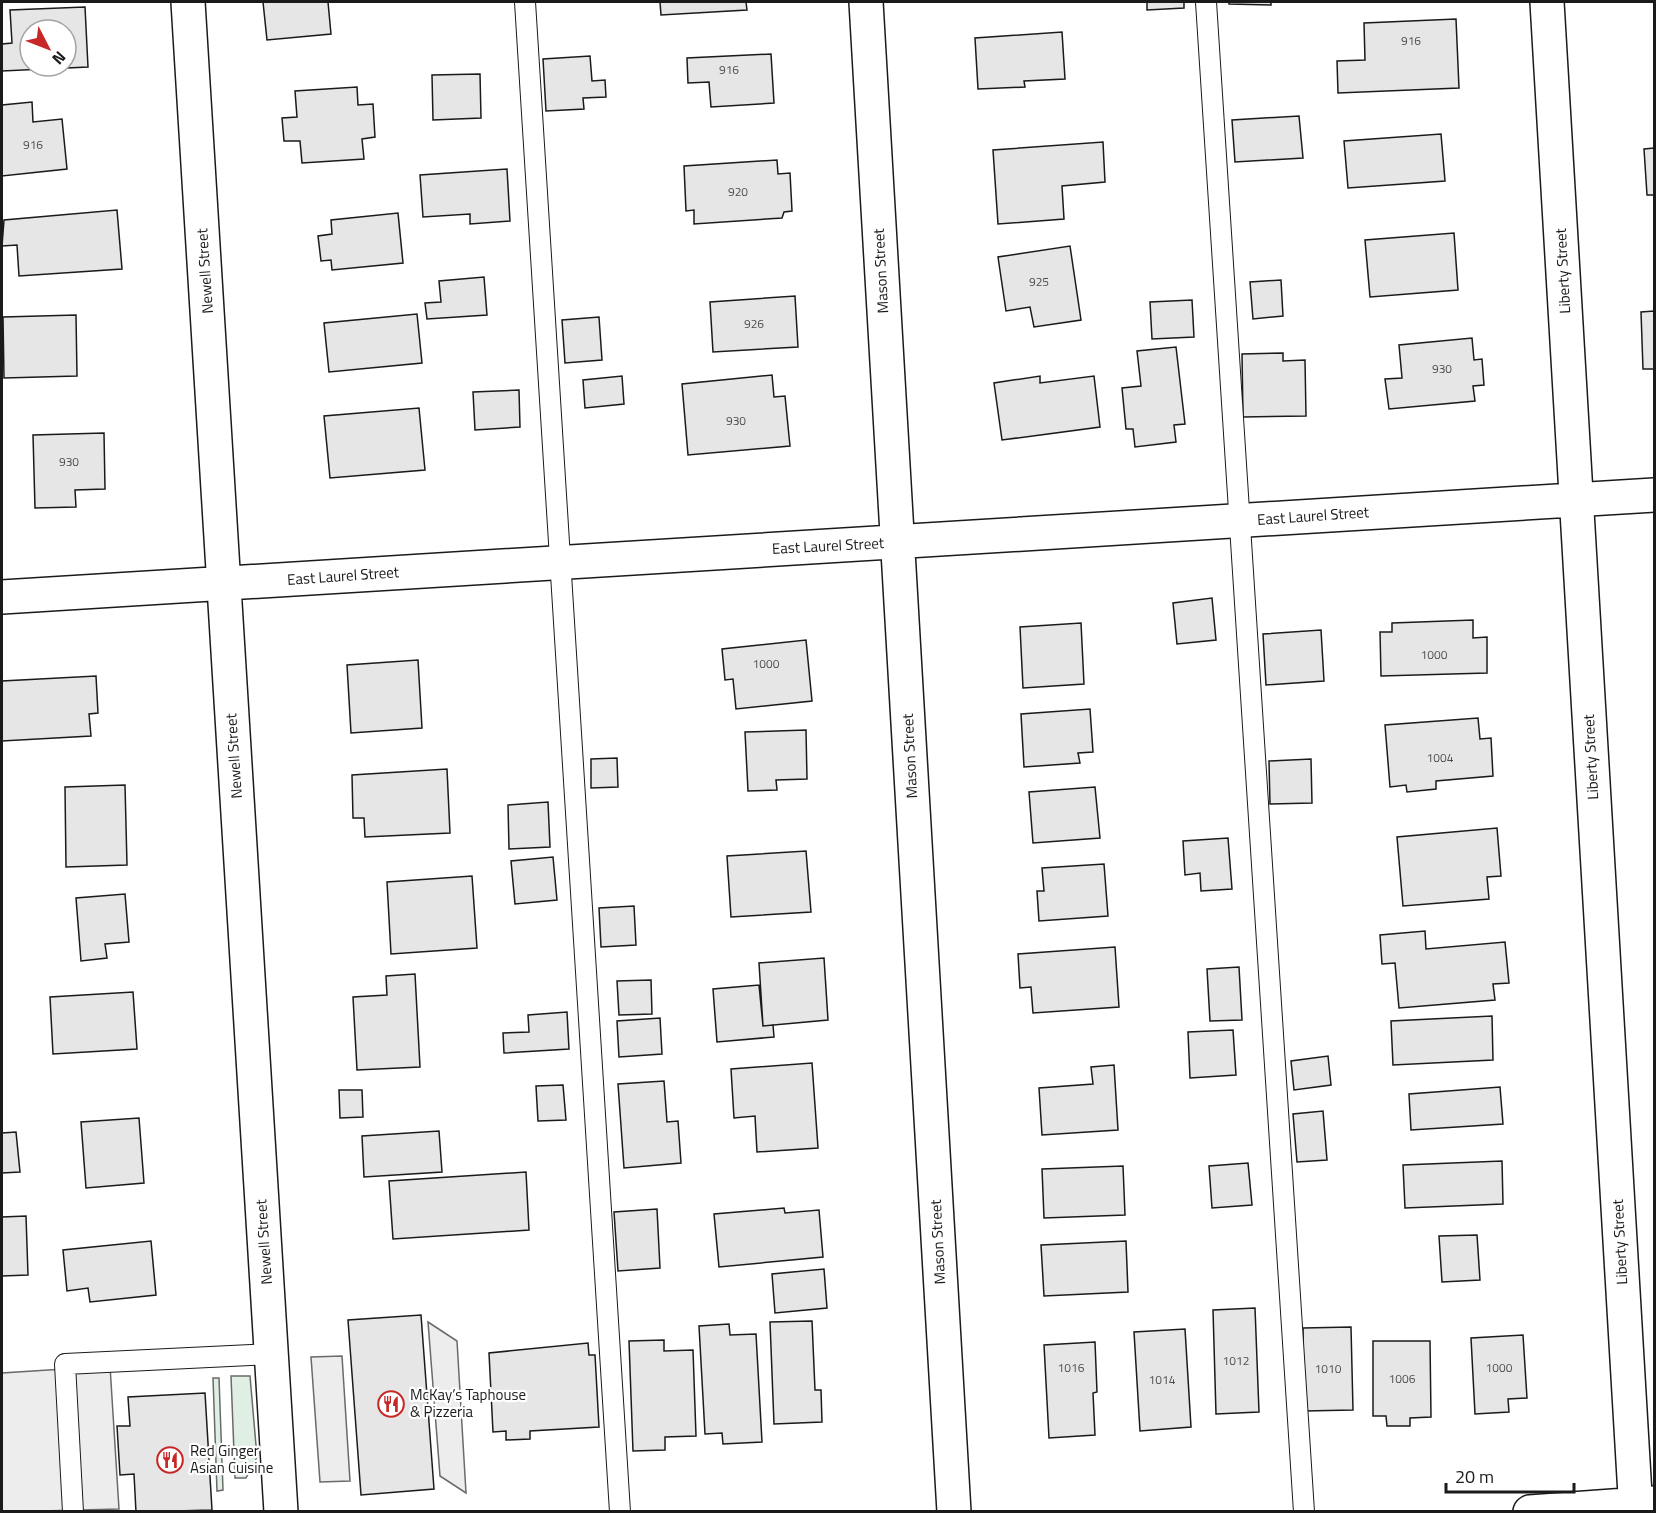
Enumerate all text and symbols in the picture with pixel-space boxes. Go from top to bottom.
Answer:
north arrow [18,18,78,78]
house number: 916 [1401,31,1421,50]
text: N [47,46,72,70]
house number: 916 [719,60,739,79]
house number: 916 [23,135,43,154]
house number: 920 [728,182,748,201]
street label: Newell Street [190,227,219,314]
street label: Mason Street [867,227,894,314]
street label: Liberty Street [1549,227,1576,314]
house number: 925 [1029,272,1049,291]
house number: 926 [744,314,764,333]
house number: 930 [1432,359,1452,378]
house number: 930 [726,411,746,430]
house number: 930 [59,452,79,471]
street label: East Laurel Street [1256,500,1370,531]
street label: East Laurel Street [771,531,885,560]
street label: East Laurel Street [286,560,400,591]
house number: 1000 [1421,645,1448,664]
house number: 1000 [753,654,780,673]
street label: Newell Street [219,712,248,799]
street label: Mason Street [896,712,923,799]
street label: Liberty Street [1577,713,1604,800]
house number: 1004 [1427,748,1454,767]
street label: Newell Street [249,1198,278,1285]
street label: Mason Street [924,1198,951,1285]
street label: Liberty Street [1606,1198,1633,1285]
house number: 1012 [1223,1351,1249,1370]
house number: 1016 [1058,1358,1085,1377]
house number: 1000 [1486,1358,1513,1377]
house number: 1010 [1315,1359,1342,1378]
house number: 1006 [1389,1369,1416,1388]
house number: 1014 [1149,1370,1176,1389]
place label: McKay’s Taphouse & Pizzeria [410,1383,526,1423]
restaurant icon: McKay’s Taphouse & Pizzeria [376,1389,406,1419]
place label: Red Ginger Asian Cuisine [190,1439,273,1479]
restaurant icon: Red Ginger Asian Cuisine [155,1445,185,1475]
scale bar [1446,1456,1574,1494]
text: 20 m [1455,1463,1494,1490]

